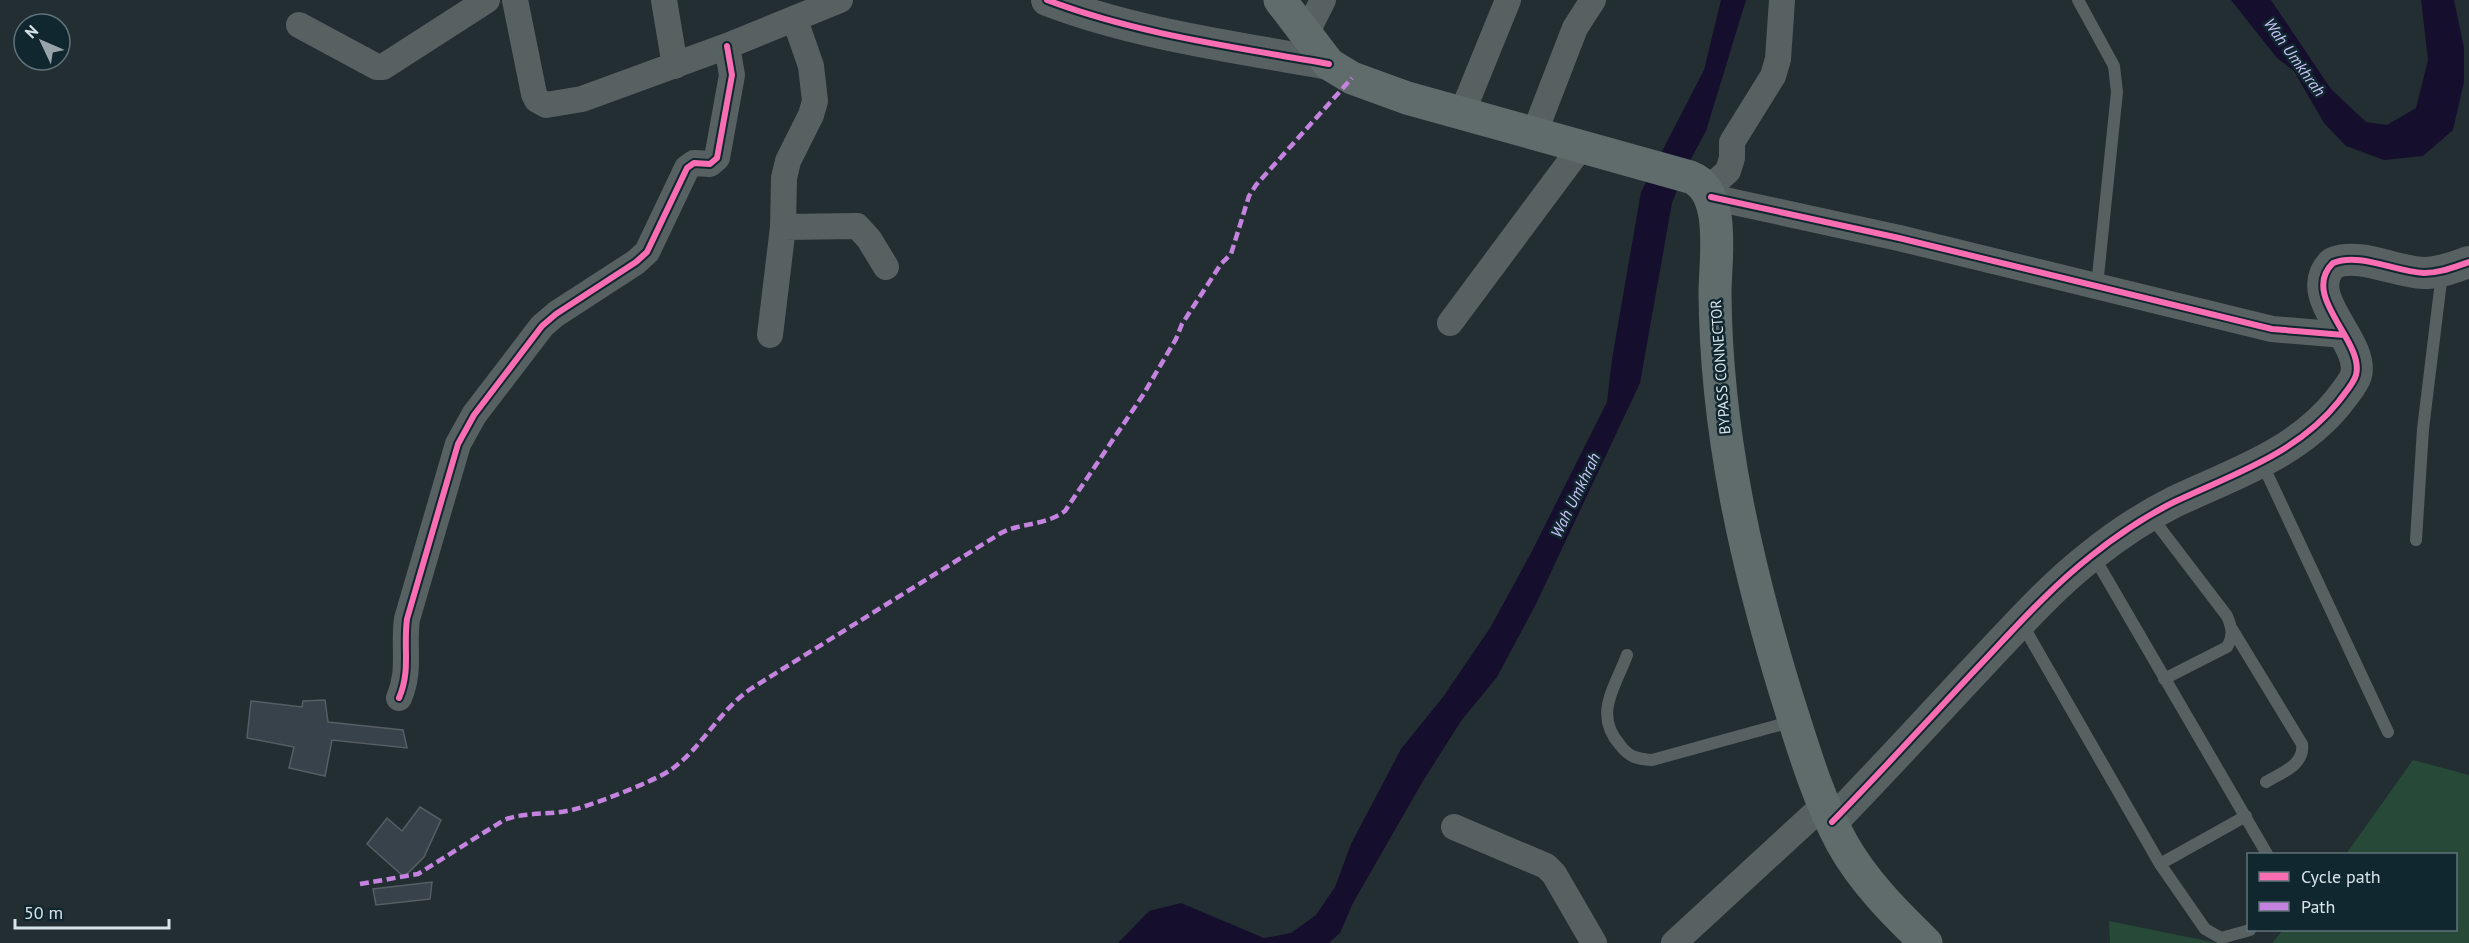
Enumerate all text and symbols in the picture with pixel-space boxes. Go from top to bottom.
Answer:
north arrow [12,12,72,72]
water label: Wah Umkhrah [2260,14,2330,100]
text: N [20,21,42,42]
street label: BYPASS CONNECTOR [1706,299,1734,435]
water label: Wah Umkhrah [1546,449,1604,541]
legend [2247,853,2457,931]
text: Cycle path [2301,865,2381,888]
scale bar [15,892,170,930]
text: Path [2301,895,2335,918]
text: 50 m [24,901,63,924]

